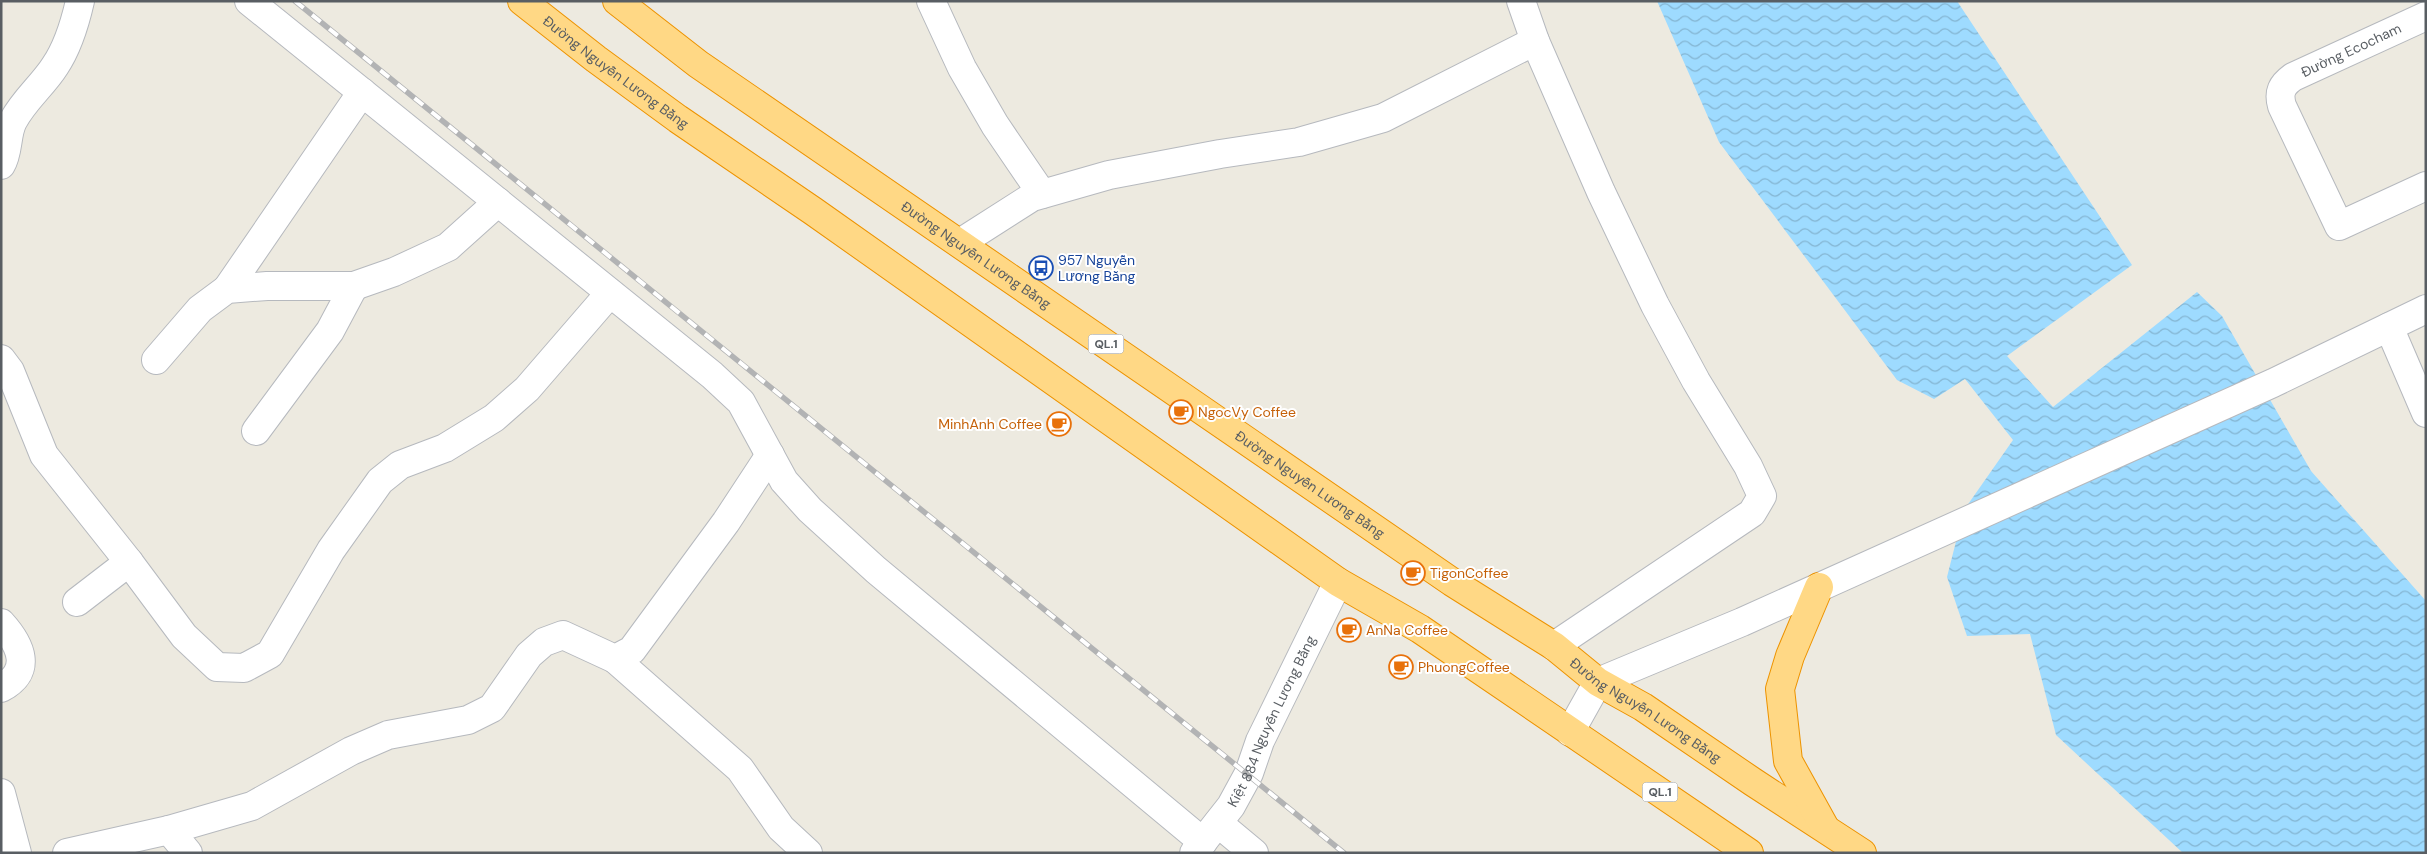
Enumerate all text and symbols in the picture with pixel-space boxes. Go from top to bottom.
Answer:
street label: Đường Nguyễn Lương Bằng [539,12,693,133]
street label: Đường Ecocham [2298,19,2404,81]
street label: Đường Nguyễn Lương Bằng [898,197,1055,313]
place label: 957 Nguyễn Lương Bằng [1058,251,1136,285]
bus stop icon: 957 Nguyễn Lương Bằng [1028,255,1054,281]
road number: QL.1 [1088,334,1124,354]
cafe icon: NgocVy Coffee [1168,399,1194,425]
place label: NgocVy Coffee [1198,403,1296,421]
cafe icon: MinhAnh Coffee [1046,411,1072,437]
place label: MinhAnh Coffee [938,415,1042,433]
street label: Đường Nguyễn Lương Bằng [1231,427,1388,542]
cafe icon: TigonCoffee [1400,560,1426,586]
place label: TigonCoffee [1430,564,1509,582]
cafe icon: AnNa Coffee [1336,617,1362,643]
place label: AnNa Coffee [1366,621,1448,639]
street label: Kiệt 884 Nguyễn Lương Bằng [1223,632,1320,810]
cafe icon: PhuongCoffee [1388,654,1414,680]
street label: Đường Nguyễn Lương Bằng [1566,654,1725,767]
place label: PhuongCoffee [1418,658,1510,676]
road number: QL.1 [1642,782,1678,802]

